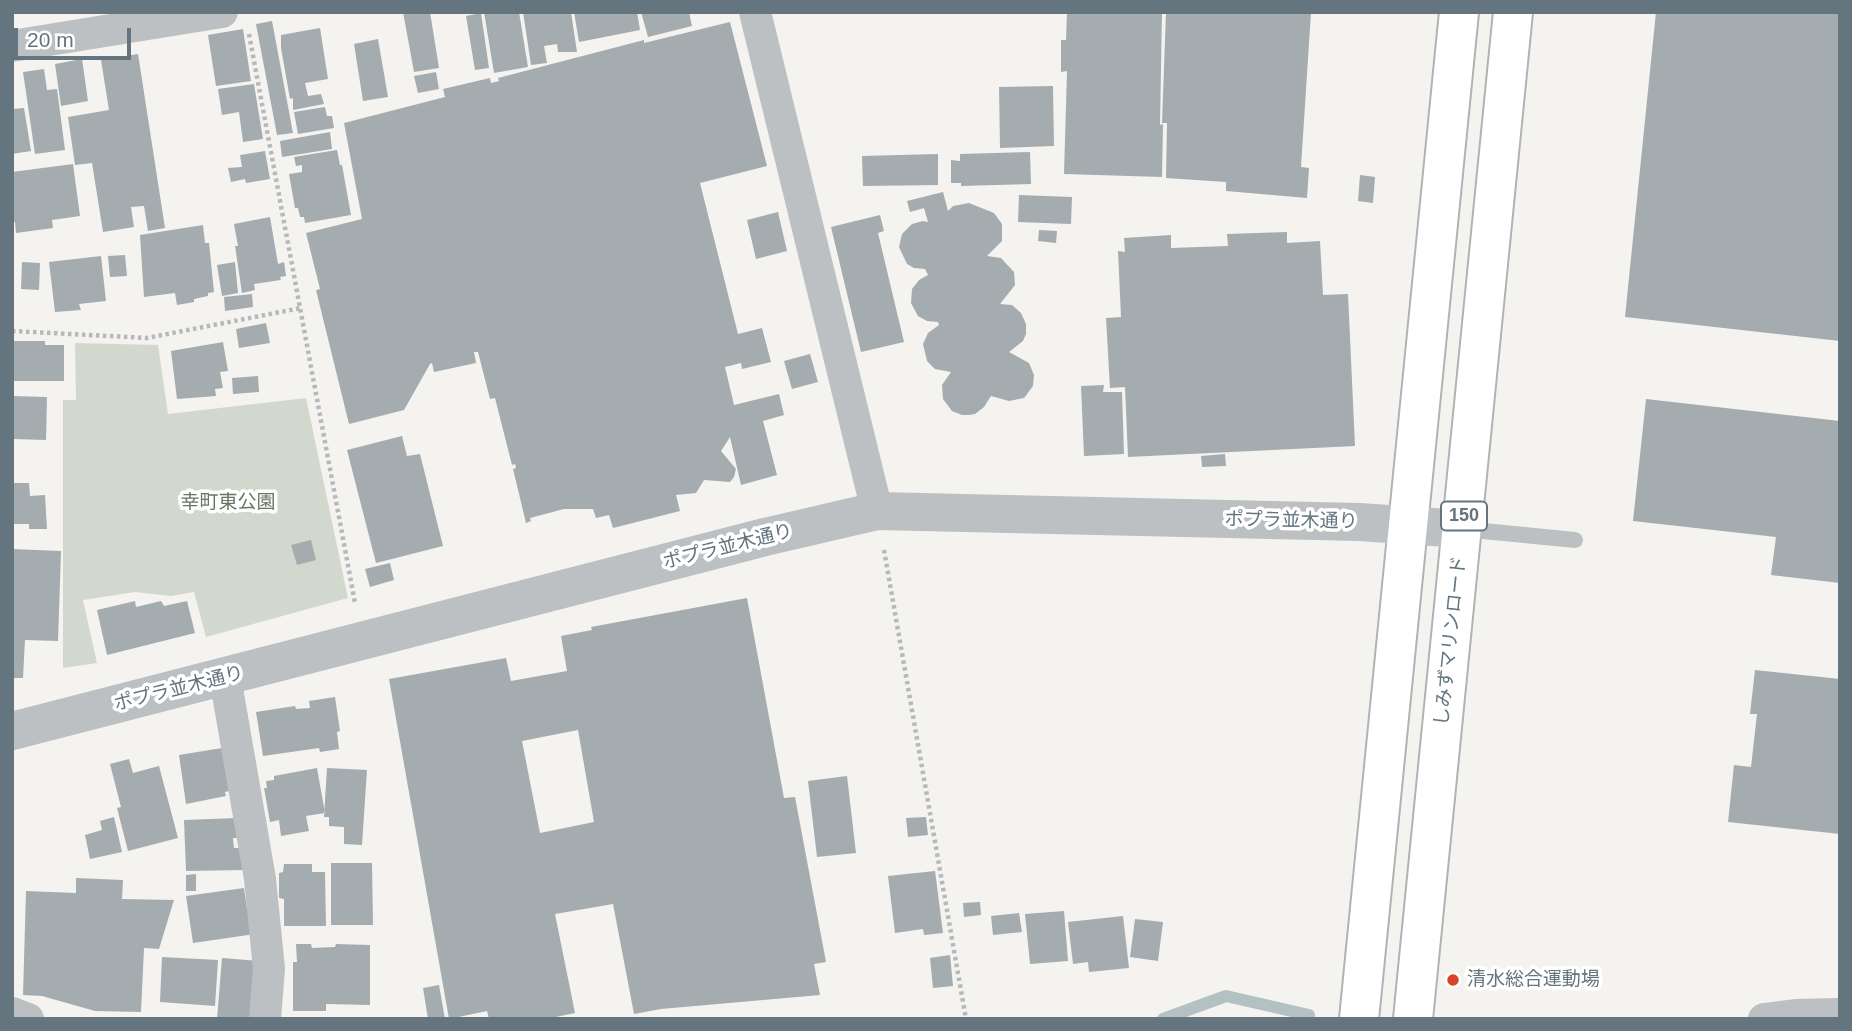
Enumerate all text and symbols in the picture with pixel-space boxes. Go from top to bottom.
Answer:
scale bar [18,14,135,58]
text: 20 m [27,28,74,51]
park label: 幸町東公園 [181,492,275,514]
road number: 150 [1441,502,1487,530]
street label: ポプラ並木通り [1224,508,1358,534]
street label: ポプラ並木通り [661,520,795,574]
street label: しみずマリンロード [1431,555,1471,727]
street label: ポプラ並木通り [112,662,246,716]
place label: 清水総合運動場 [1467,969,1600,991]
marker: 清水総合運動場 [1445,972,1461,988]

